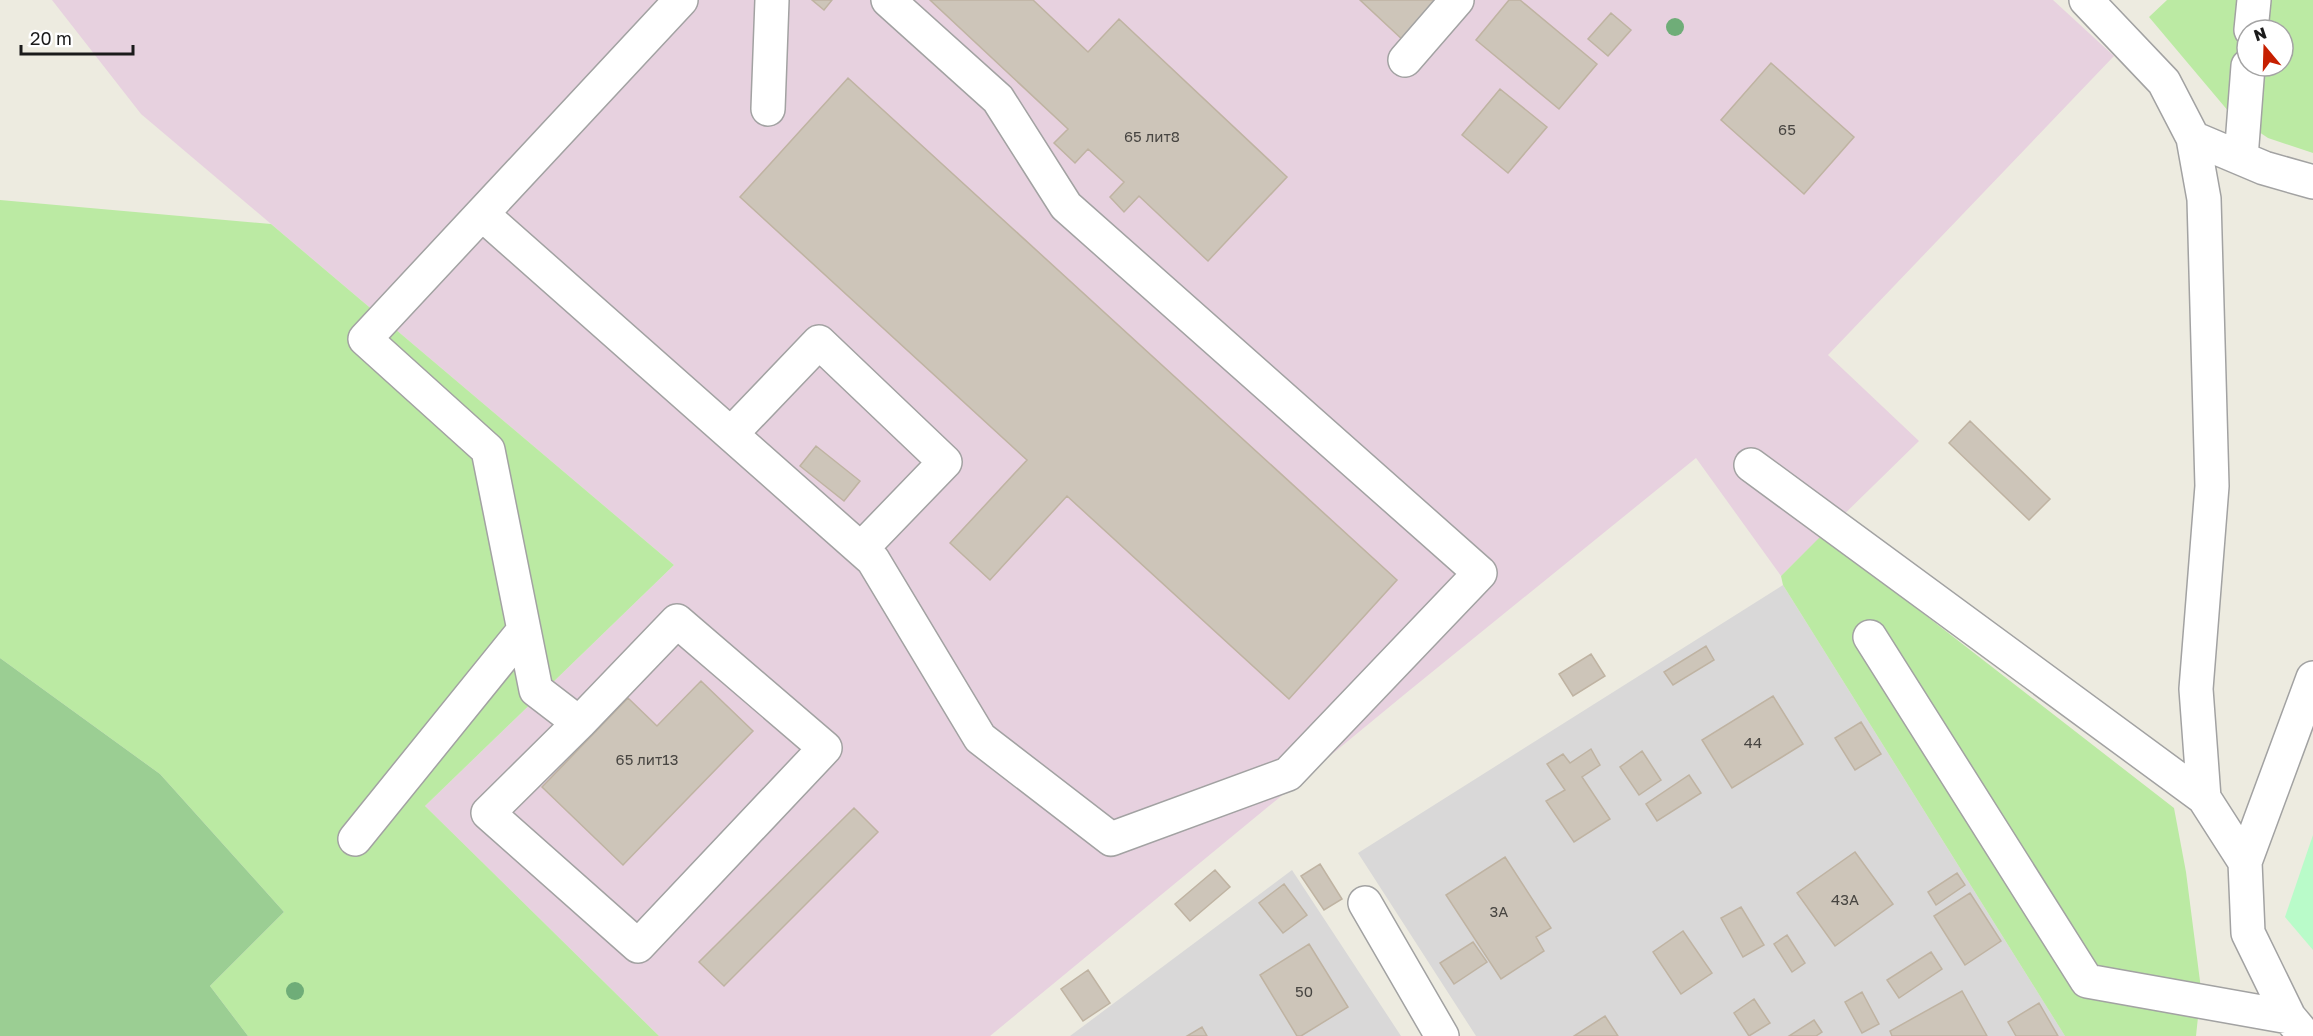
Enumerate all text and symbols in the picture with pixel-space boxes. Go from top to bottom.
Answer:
scale bar [21,18,134,56]
north arrow [2235,18,2295,78]
text: N [2251,22,2269,45]
text: 20 m [30,27,72,49]
house number: 65 [1778,120,1796,138]
house number: 65 лит8 [1124,127,1180,145]
house number: 44 [1744,733,1762,751]
house number: 65 лит13 [616,750,678,768]
house number: 43А [1831,890,1859,908]
house number: 3А [1490,902,1508,920]
house number: 50 [1295,982,1313,1000]

